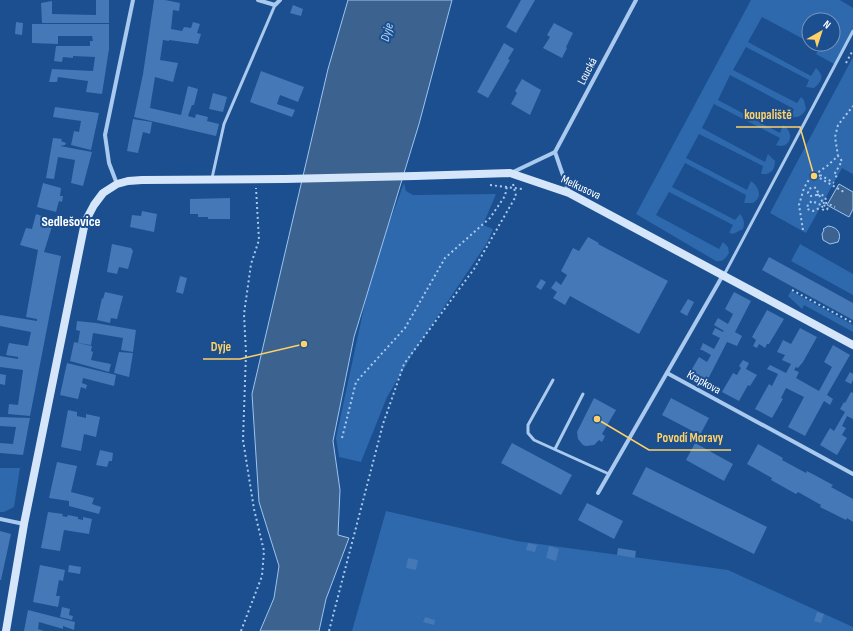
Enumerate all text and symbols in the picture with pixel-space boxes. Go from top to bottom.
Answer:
north arrow [801,12,841,52]
text: N [821,18,833,32]
water label: Dyje [377,21,397,43]
street label: Loucká [574,55,601,87]
callout: koupaliště [736,102,800,127]
text: koupaliště [744,107,792,123]
street label: Melkusova [559,172,603,203]
district label: Sedlešovice [41,213,101,230]
callout: Dyje [203,334,240,359]
text: Dyje [211,339,232,355]
street label: Krapkova [684,367,724,398]
callout: Povodí Moravy [649,425,731,450]
text: Povodí Moravy [657,430,724,446]

